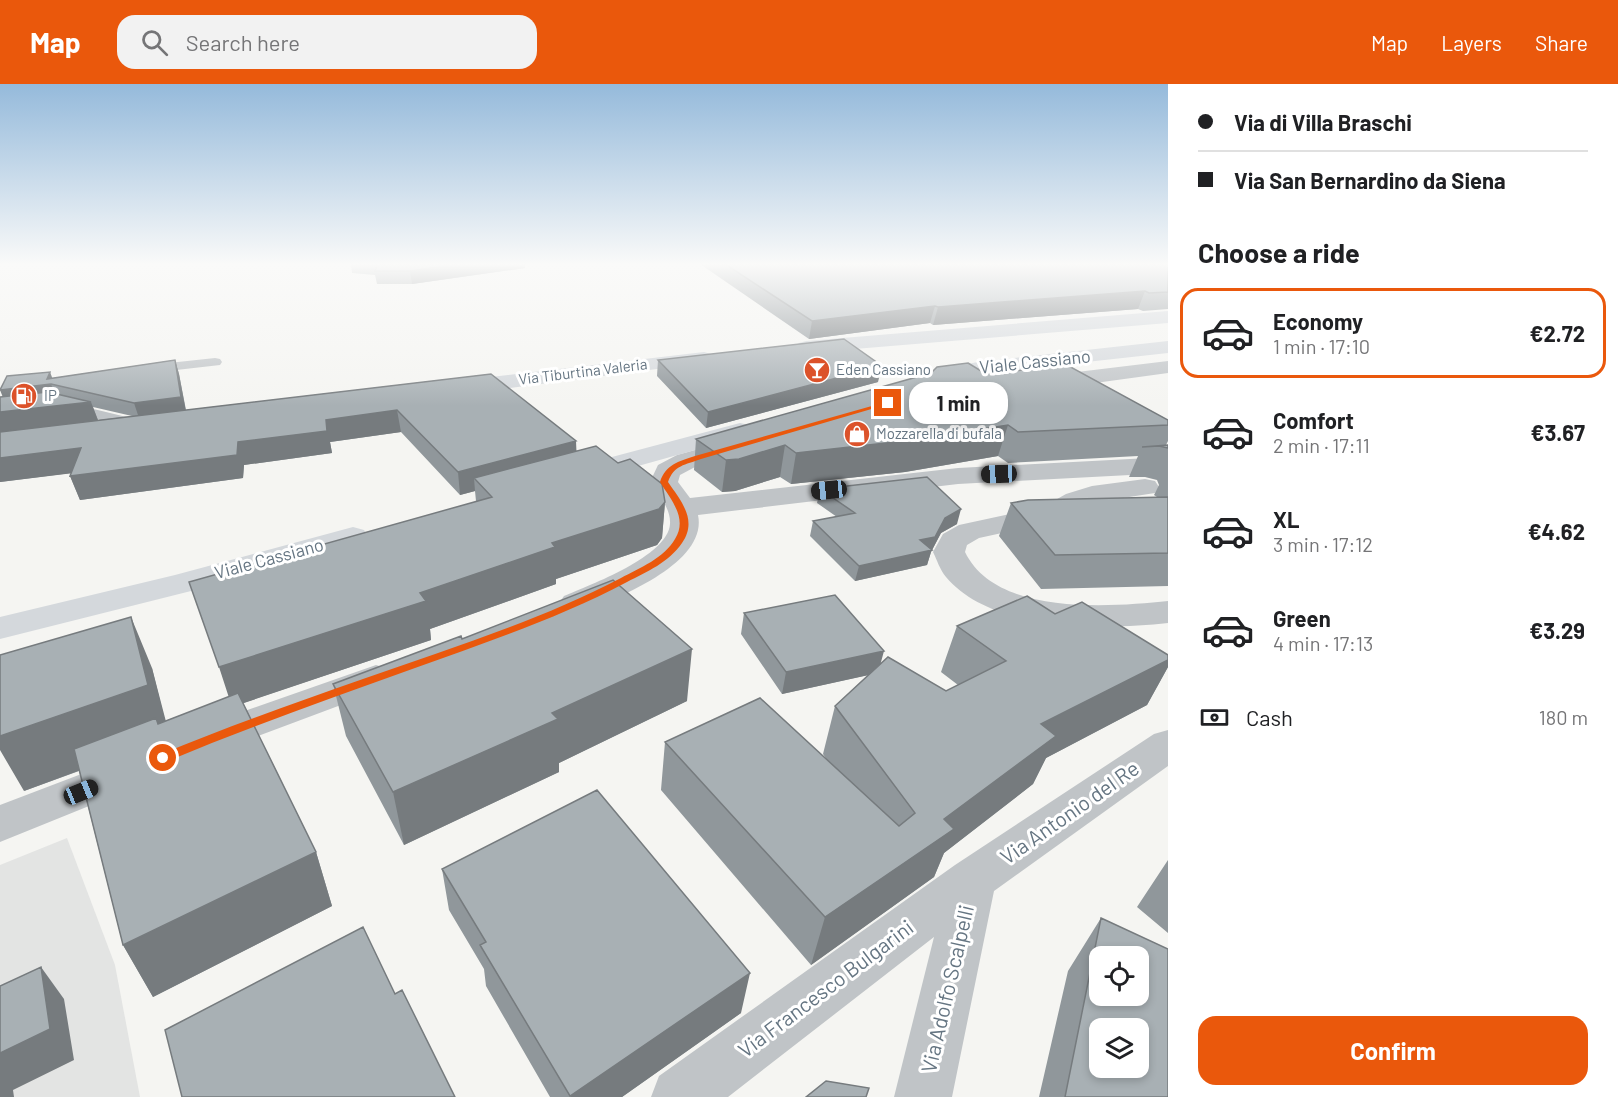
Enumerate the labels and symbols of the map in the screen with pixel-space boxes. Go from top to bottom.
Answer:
street label: Viale Cassiano [978,344,1092,378]
street label: Via Tiburtina Valeria [517,354,648,388]
bar icon: Eden Cassiano [802,355,832,385]
place label: Eden Cassiano [836,360,931,378]
fuel station icon: IP [9,381,39,411]
callout: 1 min [909,382,1008,424]
place label: IP [44,386,57,404]
route end [874,389,901,416]
shop icon: Mozzarella di bufala [842,419,872,449]
place label: Mozzarella di bufala [876,424,1002,442]
car [981,464,1017,484]
car [810,479,848,501]
street label: Viale Cassiano [212,533,326,583]
route start [149,744,176,771]
street label: Via Antonio del Re [995,755,1143,869]
car [61,777,101,807]
street label: Via Adolfo Scalpelli [915,902,978,1075]
street label: Via Francesco Bulgarini [733,914,918,1062]

